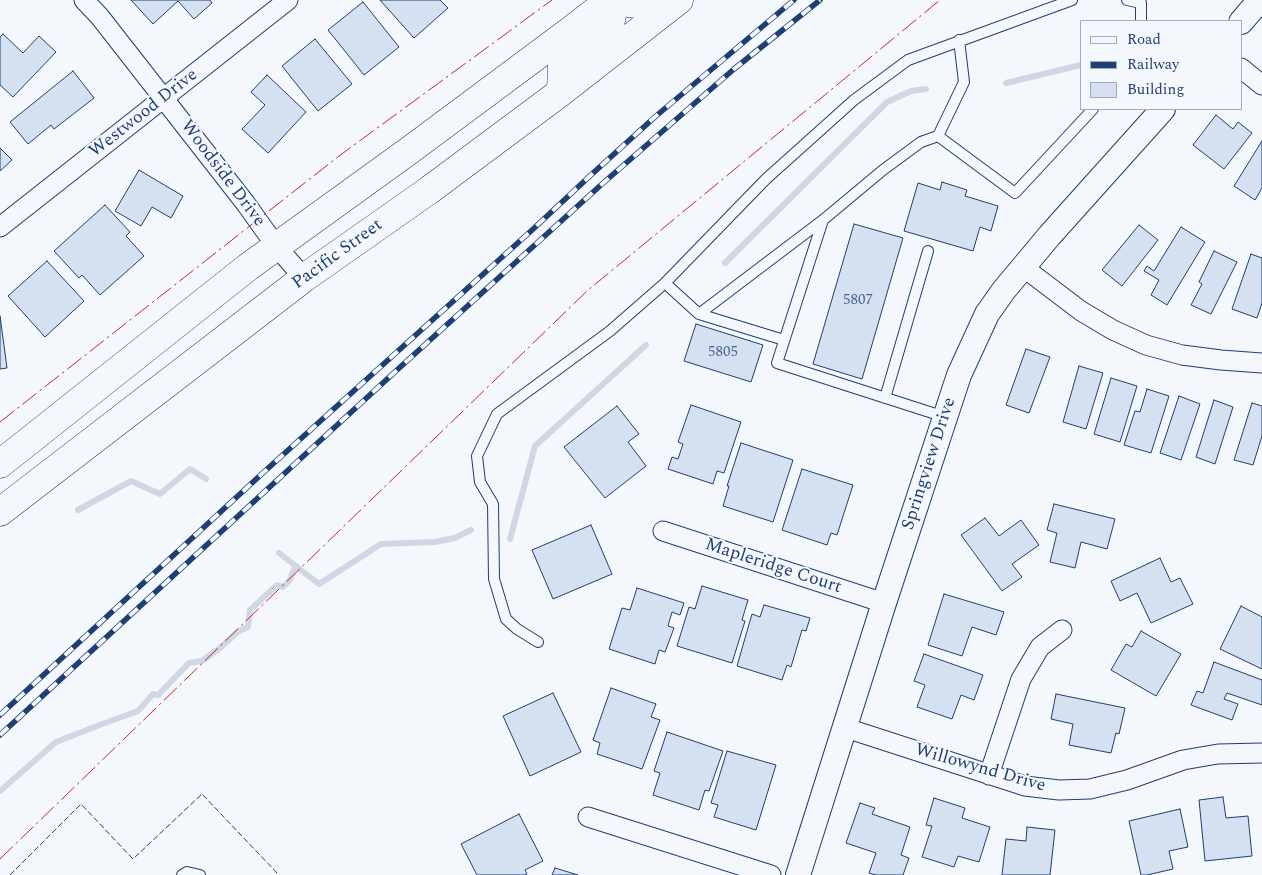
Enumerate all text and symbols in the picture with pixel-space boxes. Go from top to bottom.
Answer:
legend [1080,20,1242,110]
text: Road [1127,28,1161,51]
text: Railway [1127,53,1179,76]
street label: Westwood Drive [85,65,203,163]
text: Building [1127,78,1184,101]
street label: Woodside Drive [175,116,269,232]
street label: Pacific Street [289,215,387,295]
house number: 5807 [843,292,873,310]
house number: 5805 [708,344,738,362]
street label: Springview Drive [898,395,962,533]
street label: Mapleridge Court [702,535,844,599]
street label: Willowynd Drive [912,740,1048,798]

